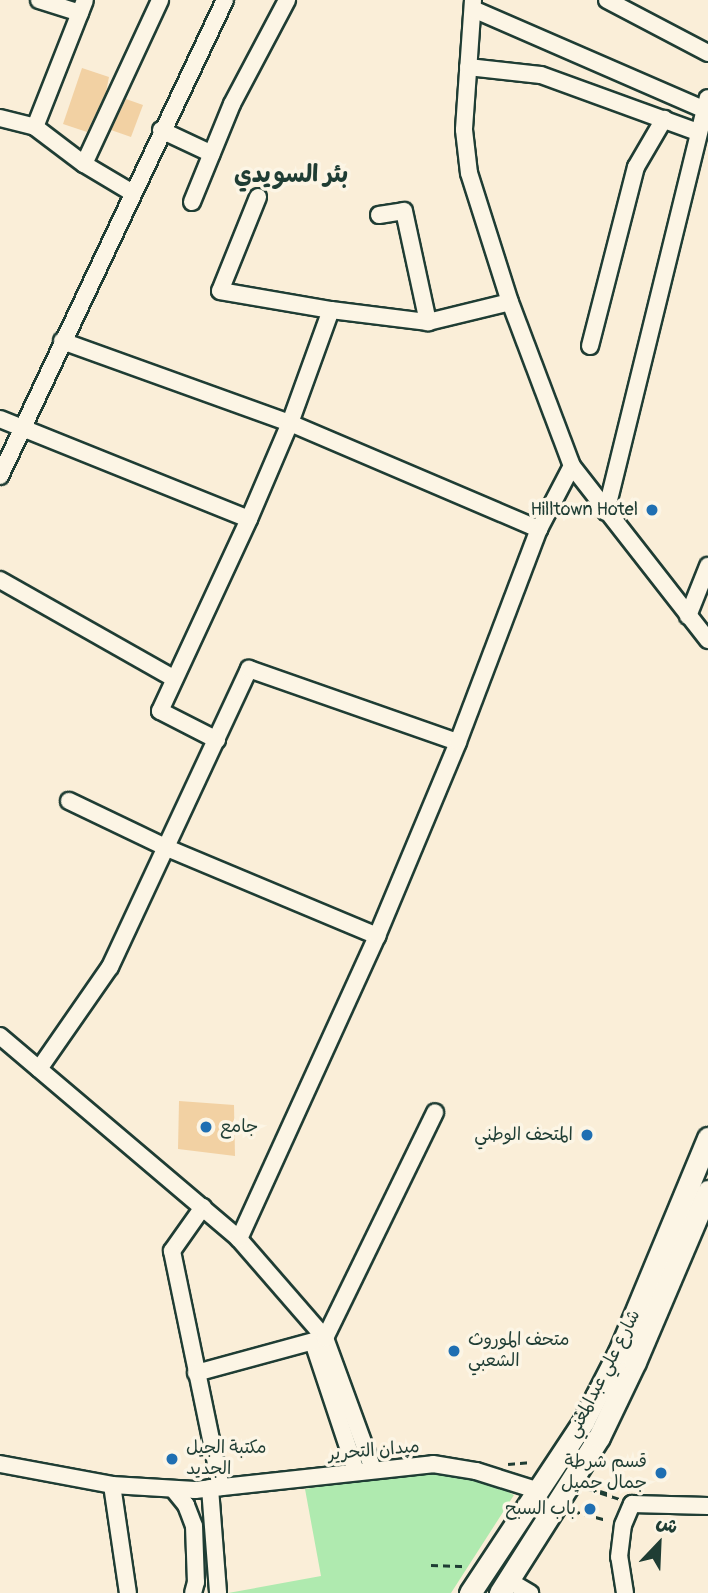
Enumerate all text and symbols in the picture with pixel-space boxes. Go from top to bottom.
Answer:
district label: بئر السويدي [234,161,348,189]
place label: Hilltown Hotel [530,499,638,521]
marker: Hilltown Hotel [644,502,660,518]
place label: جامع [220,1116,258,1138]
marker: جامع [198,1119,214,1135]
place label: المتحف الوطني [474,1124,573,1146]
marker: المتحف الوطني [579,1127,595,1143]
street label: شارع علي عبدالمغني [562,1306,646,1442]
place label: متحف الموروث الشعبي [468,1330,570,1372]
marker: متحف الموروث الشعبي [446,1343,462,1359]
street label: ميدان التحرير [327,1436,421,1466]
place label: مكتبة الجيل الجديد [186,1438,267,1480]
marker: مكتبة الجيل الجديد [164,1451,180,1467]
place label: قسم شرطة جمال جميل [561,1452,647,1494]
marker: قسم شرطة جمال جميل [653,1465,669,1481]
place label: باب السبح [505,1498,576,1520]
marker: باب السبح [582,1501,598,1517]
north arrow [624,1509,694,1579]
text: ش [653,1510,682,1540]

